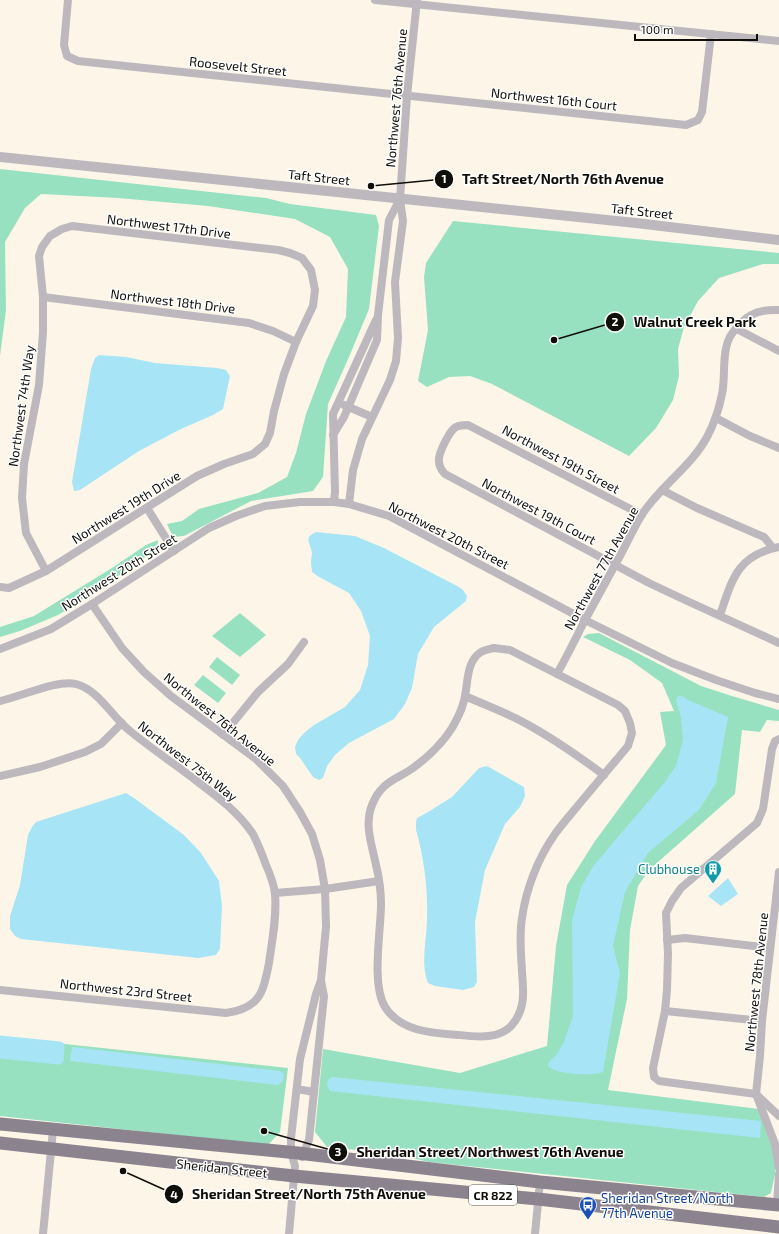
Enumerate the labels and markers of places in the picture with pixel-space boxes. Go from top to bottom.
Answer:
callout: Taft Street/North 76th Avenue [434,166,673,192]
callout: Walnut Creek Park [605,309,764,335]
building icon: Clubhouse [703,859,723,884]
place label: Clubhouse [638,861,700,877]
callout: Sheridan Street/Northwest 76th Avenue [328,1139,632,1165]
callout: Sheridan Street/North 75th Avenue [164,1181,434,1207]
place label: Sheridan Street/North 77th Avenue [601,1190,733,1221]
bus stop icon: Sheridan Street/North 77th Avenue [578,1195,598,1220]

